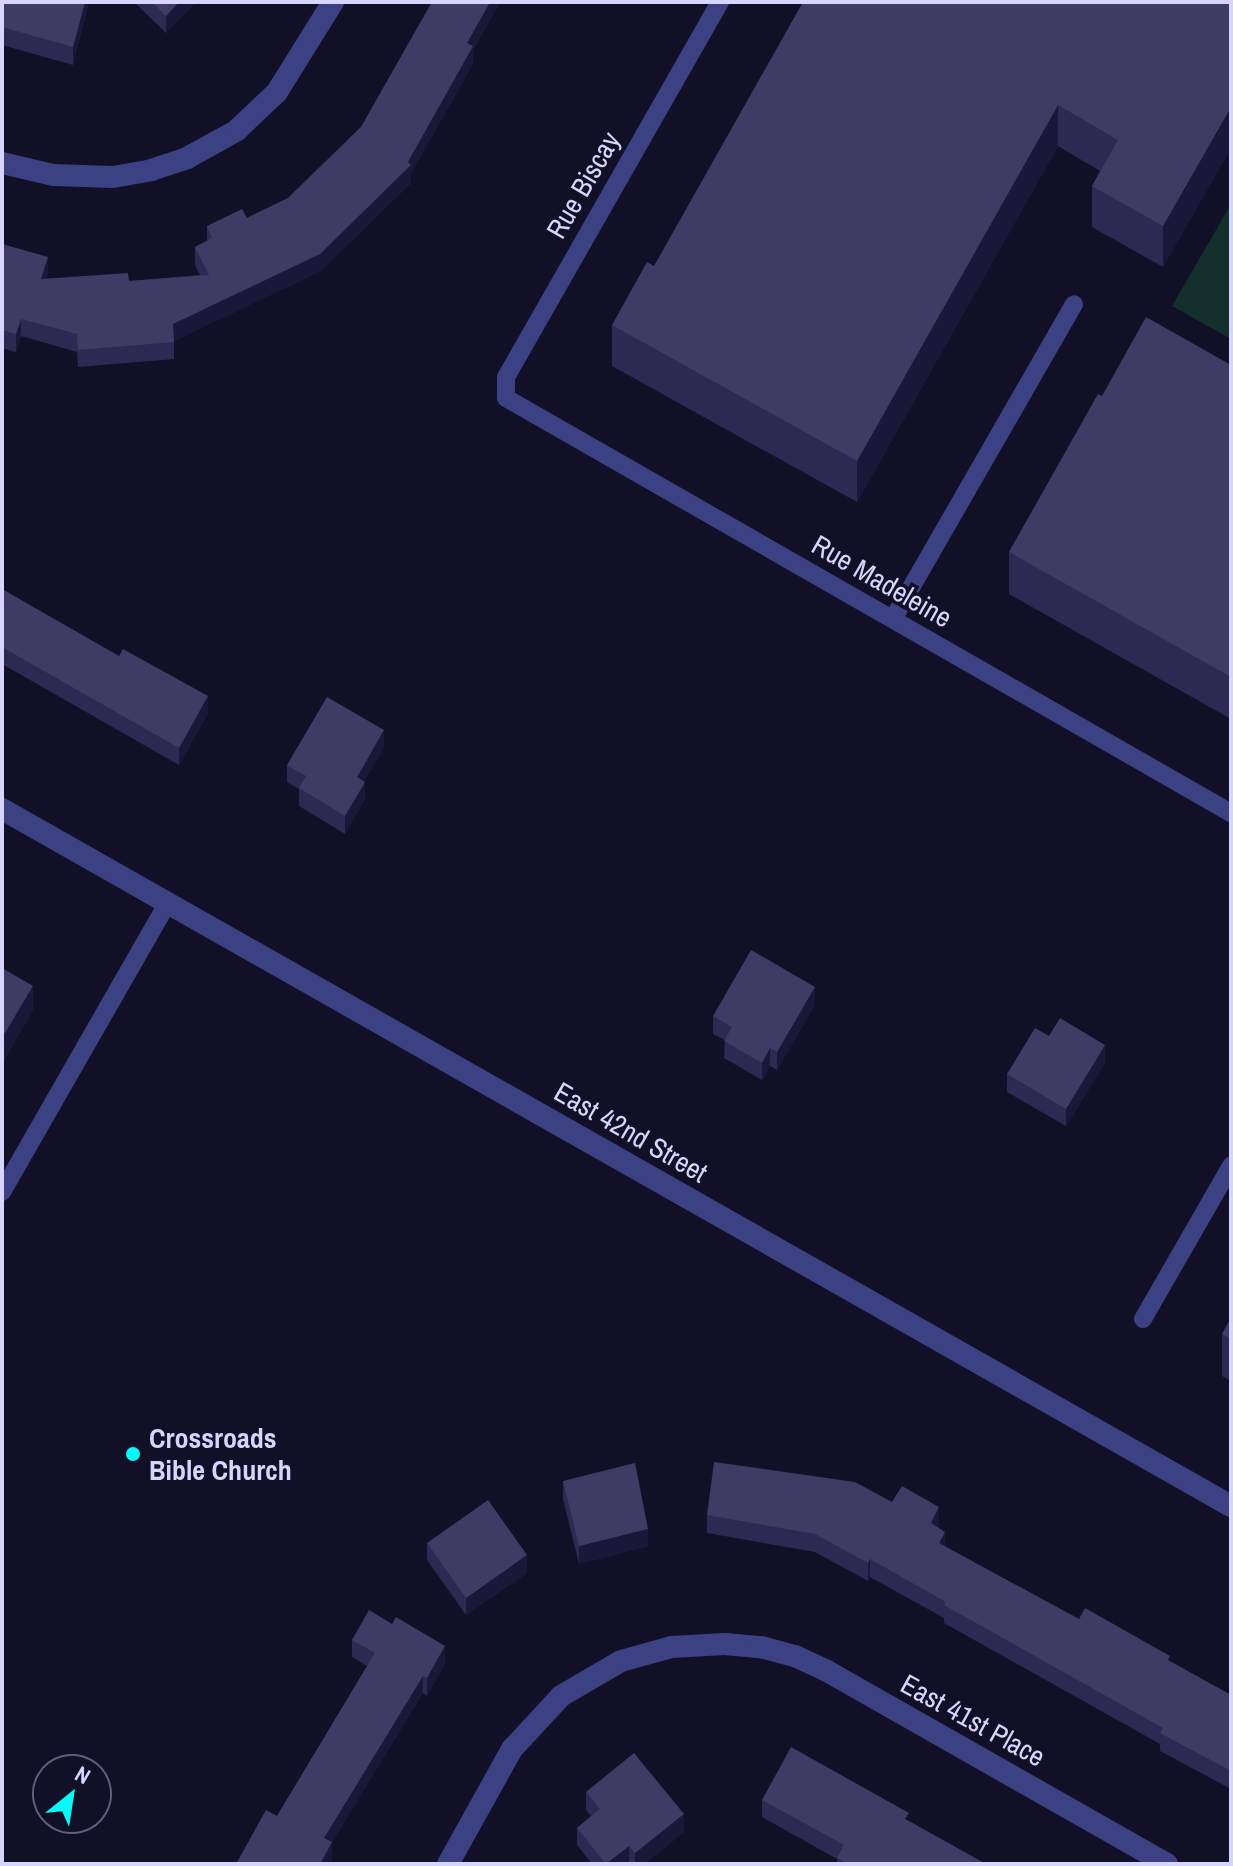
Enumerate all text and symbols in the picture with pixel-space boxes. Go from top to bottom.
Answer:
street label: Rue Biscay [539,126,627,244]
street label: Rue Madeleine [806,528,958,634]
street label: East 42nd Street [549,1075,713,1189]
place label: Crossroads Bible Church [149,1421,292,1487]
marker: Crossroads Bible Church [124,1445,142,1463]
street label: East 41st Place [895,1667,1051,1773]
north arrow [32,1754,112,1834]
text: N [70,1759,96,1791]

